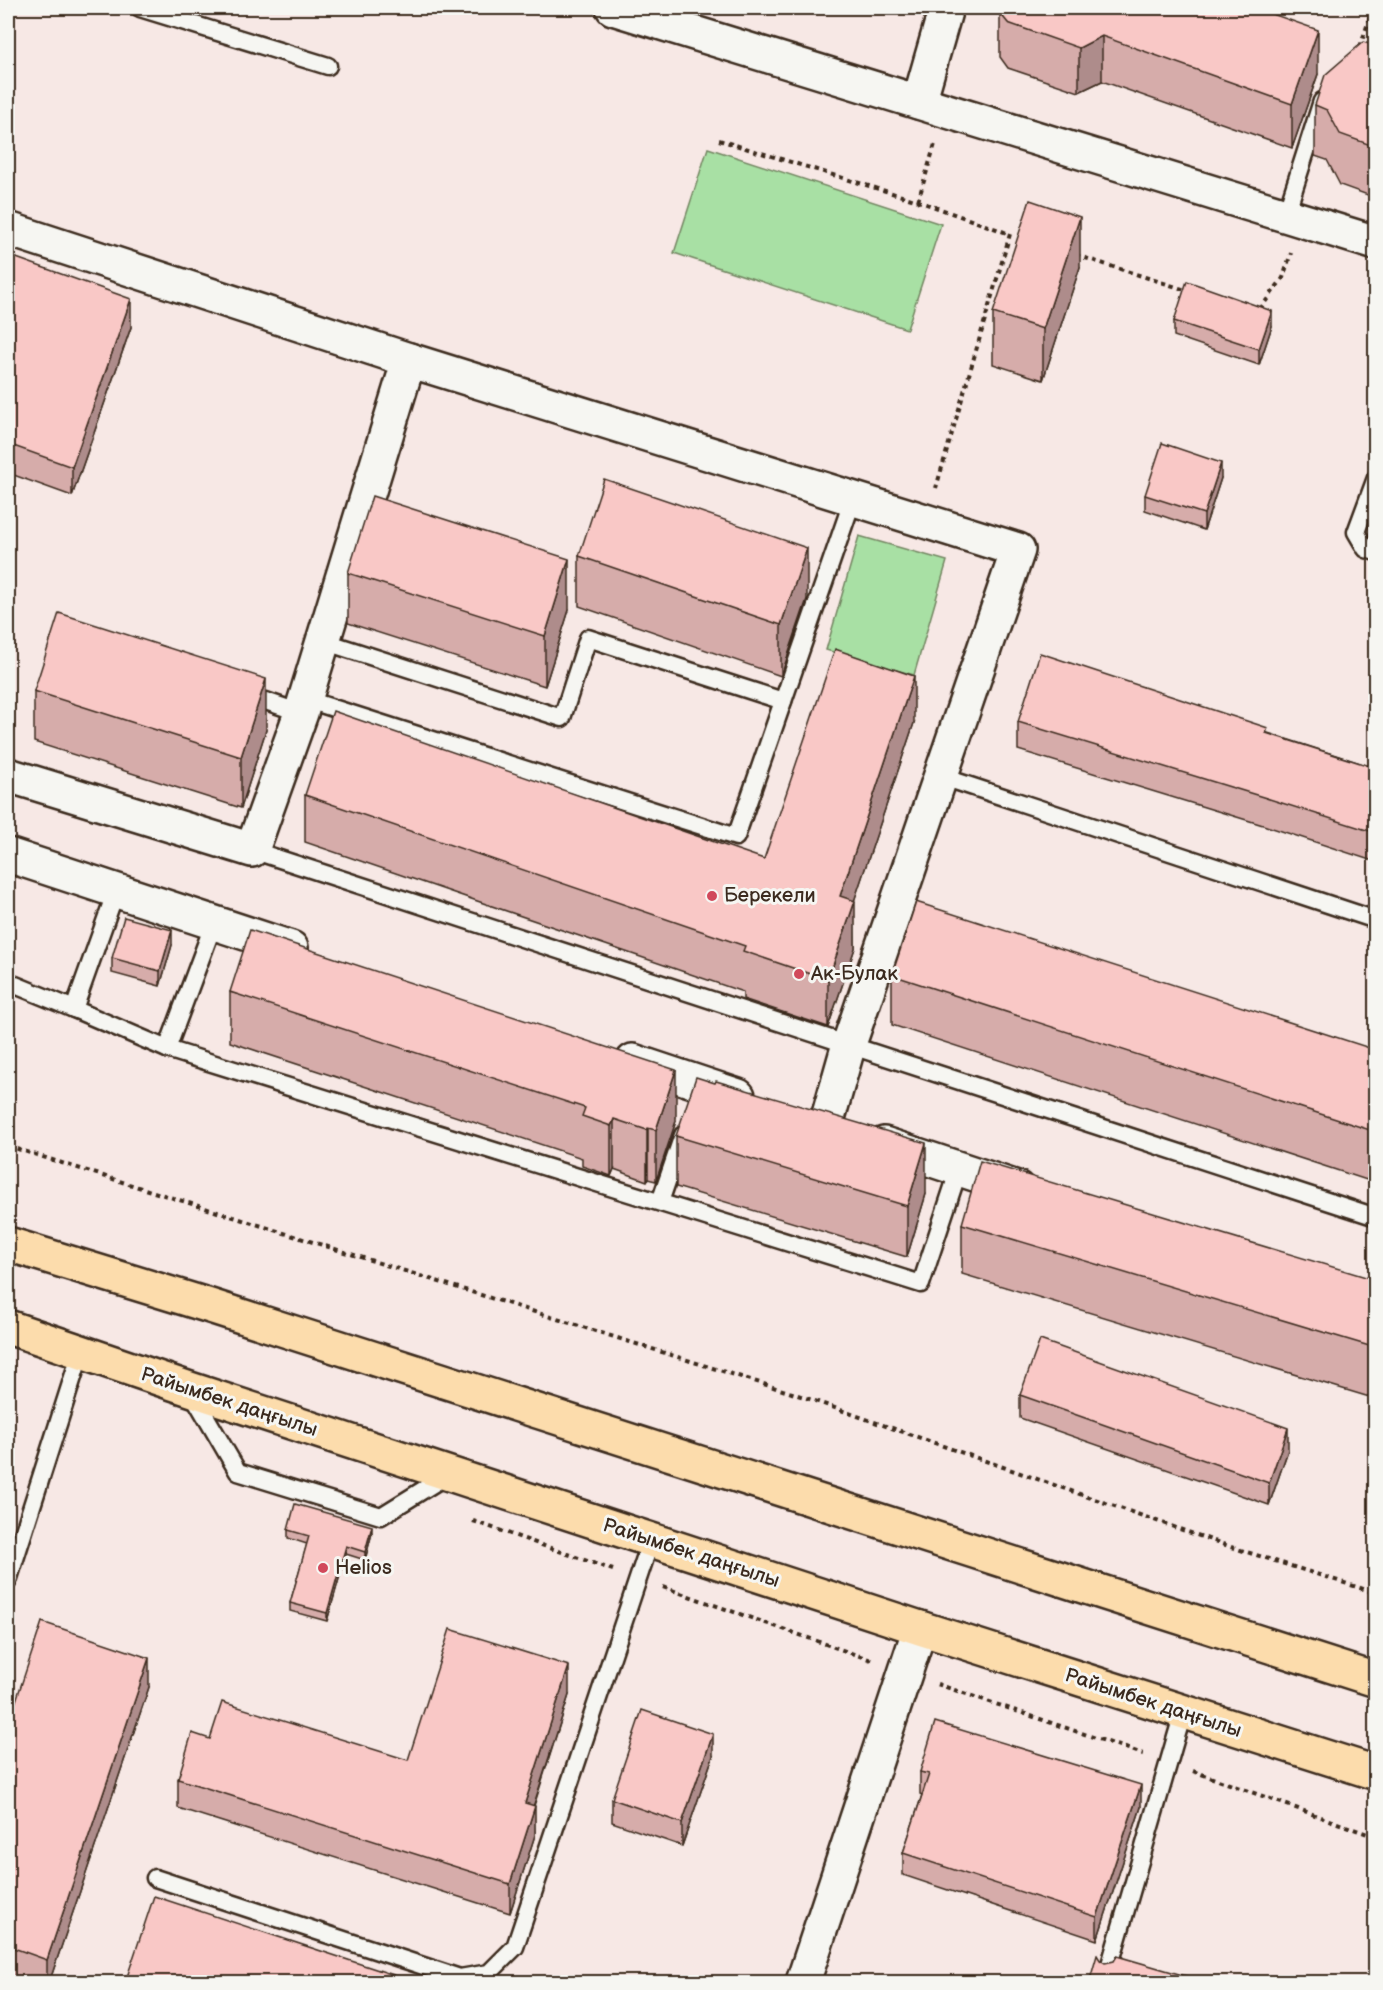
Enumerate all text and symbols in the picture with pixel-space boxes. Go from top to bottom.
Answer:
place label: Берекели [724,884,816,908]
marker: Берекели [705,889,719,903]
place label: Ак-Булак [810,962,898,986]
marker: Ак-Булак [792,967,806,981]
street label: Райымбек даңғылы [138,1362,320,1442]
street label: Райымбек даңғылы [600,1513,782,1593]
place label: Helios [335,1556,392,1580]
marker: Helios [316,1561,330,1575]
street label: Райымбек даңғылы [1062,1663,1244,1743]

